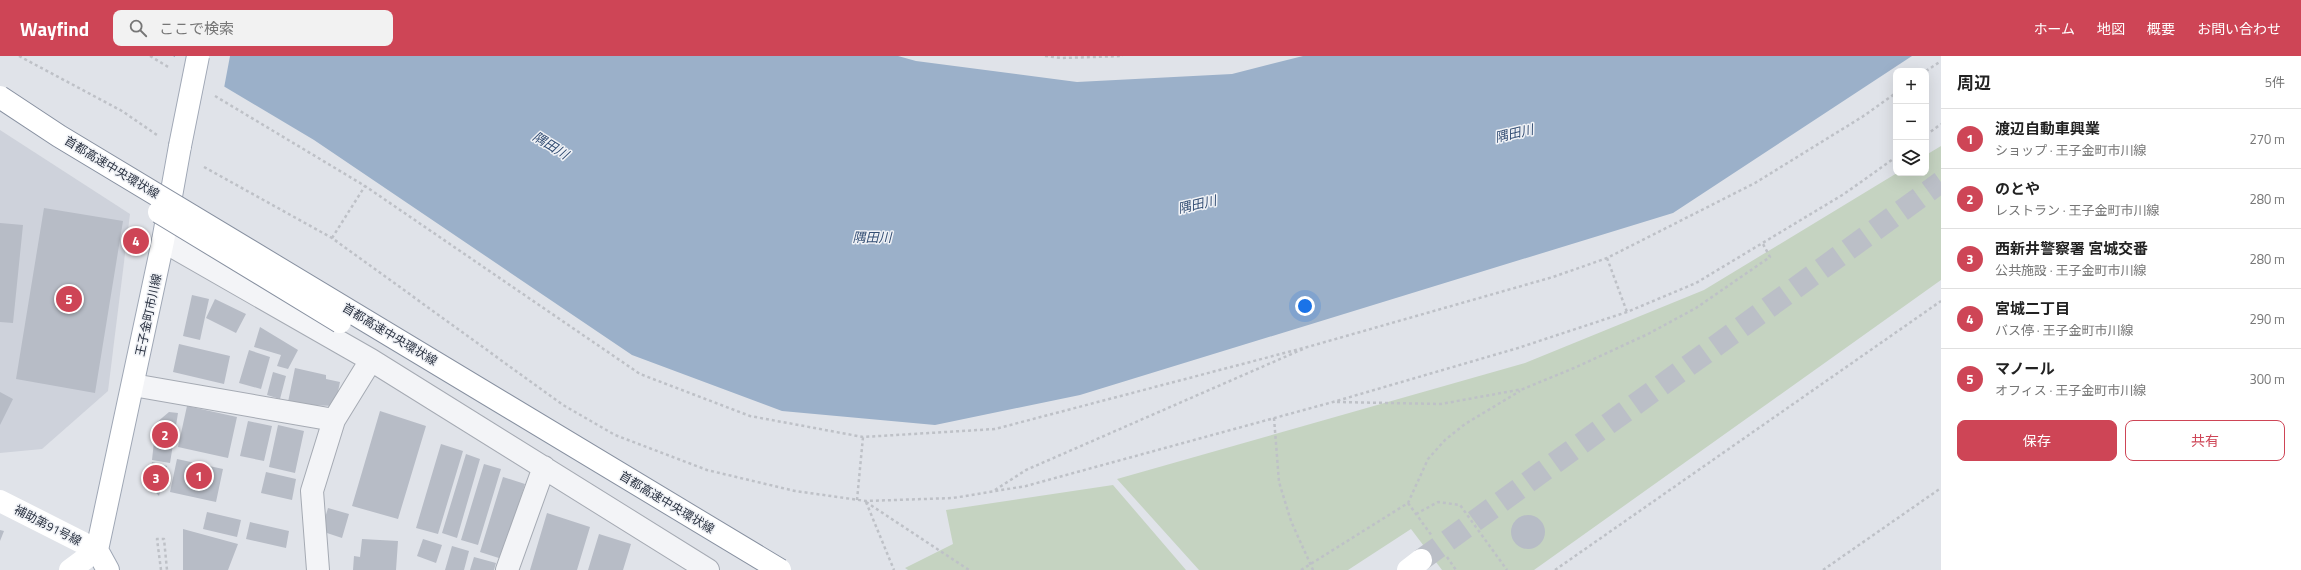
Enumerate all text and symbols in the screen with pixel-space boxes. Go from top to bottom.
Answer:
search box [113,10,393,46]
text: Wayfind [20,14,89,43]
icon: search [127,17,149,39]
text: ここで検索 [159,17,234,40]
text: ホーム [2033,18,2075,39]
text: 地図 [2097,18,2125,39]
text: 概要 [2147,18,2175,39]
text: お問い合わせ [2197,18,2281,39]
map controls [1893,68,1929,176]
button: + [1893,68,1929,104]
text: 周辺 [1957,70,1991,96]
text: 5件 [2265,72,2285,92]
button: − [1893,104,1929,140]
text: 渡辺自動車興業 [1995,117,2100,140]
water label: 隅田川 [1493,118,1537,147]
water label: 隅田川 [529,126,575,165]
text: 1 [1966,129,1974,149]
text: 270 m [2249,129,2285,149]
street label: 首都高速中央環状線 [61,131,163,203]
button: layers [1893,140,1929,176]
text: ショップ · 王子金町市川線 [1995,140,2147,160]
text: のとや [1995,177,2040,200]
water label: 隅田川 [1176,189,1220,218]
text: 2 [1966,189,1974,209]
text: 280 m [2249,189,2285,209]
text: レストラン · 王子金町市川線 [1995,200,2160,220]
pin: 4 [123,226,149,256]
water label: 隅田川 [852,227,893,247]
text: 西新井警察署 宮城交番 [1995,237,2148,260]
text: 3 [1966,249,1974,269]
text: 280 m [2249,249,2285,269]
text: 公共施設 · 王子金町市川線 [1995,260,2147,280]
street label: 王子金町市川線 [130,272,166,358]
pin: 5 [56,284,82,314]
your location [1295,296,1315,316]
text: 宮城二丁目 [1995,297,2070,320]
street label: 首都高速中央環状線 [339,298,441,370]
text: 4 [1966,309,1974,329]
text: 290 m [2249,309,2285,329]
text: バス停 · 王子金町市川線 [1995,320,2134,340]
text: マノール [1995,357,2055,380]
text: 5 [1966,369,1974,389]
text: 300 m [2249,369,2285,389]
text: オフィス · 王子金町市川線 [1995,380,2146,400]
pin: 2 [152,420,178,450]
button: 保存 [1957,420,2117,461]
button: 共有 [2125,420,2285,461]
pin: 1 [186,461,212,491]
pin: 3 [143,463,169,493]
street label: 首都高速中央環状線 [616,466,718,538]
street label: 補助第91号線 [11,500,85,550]

